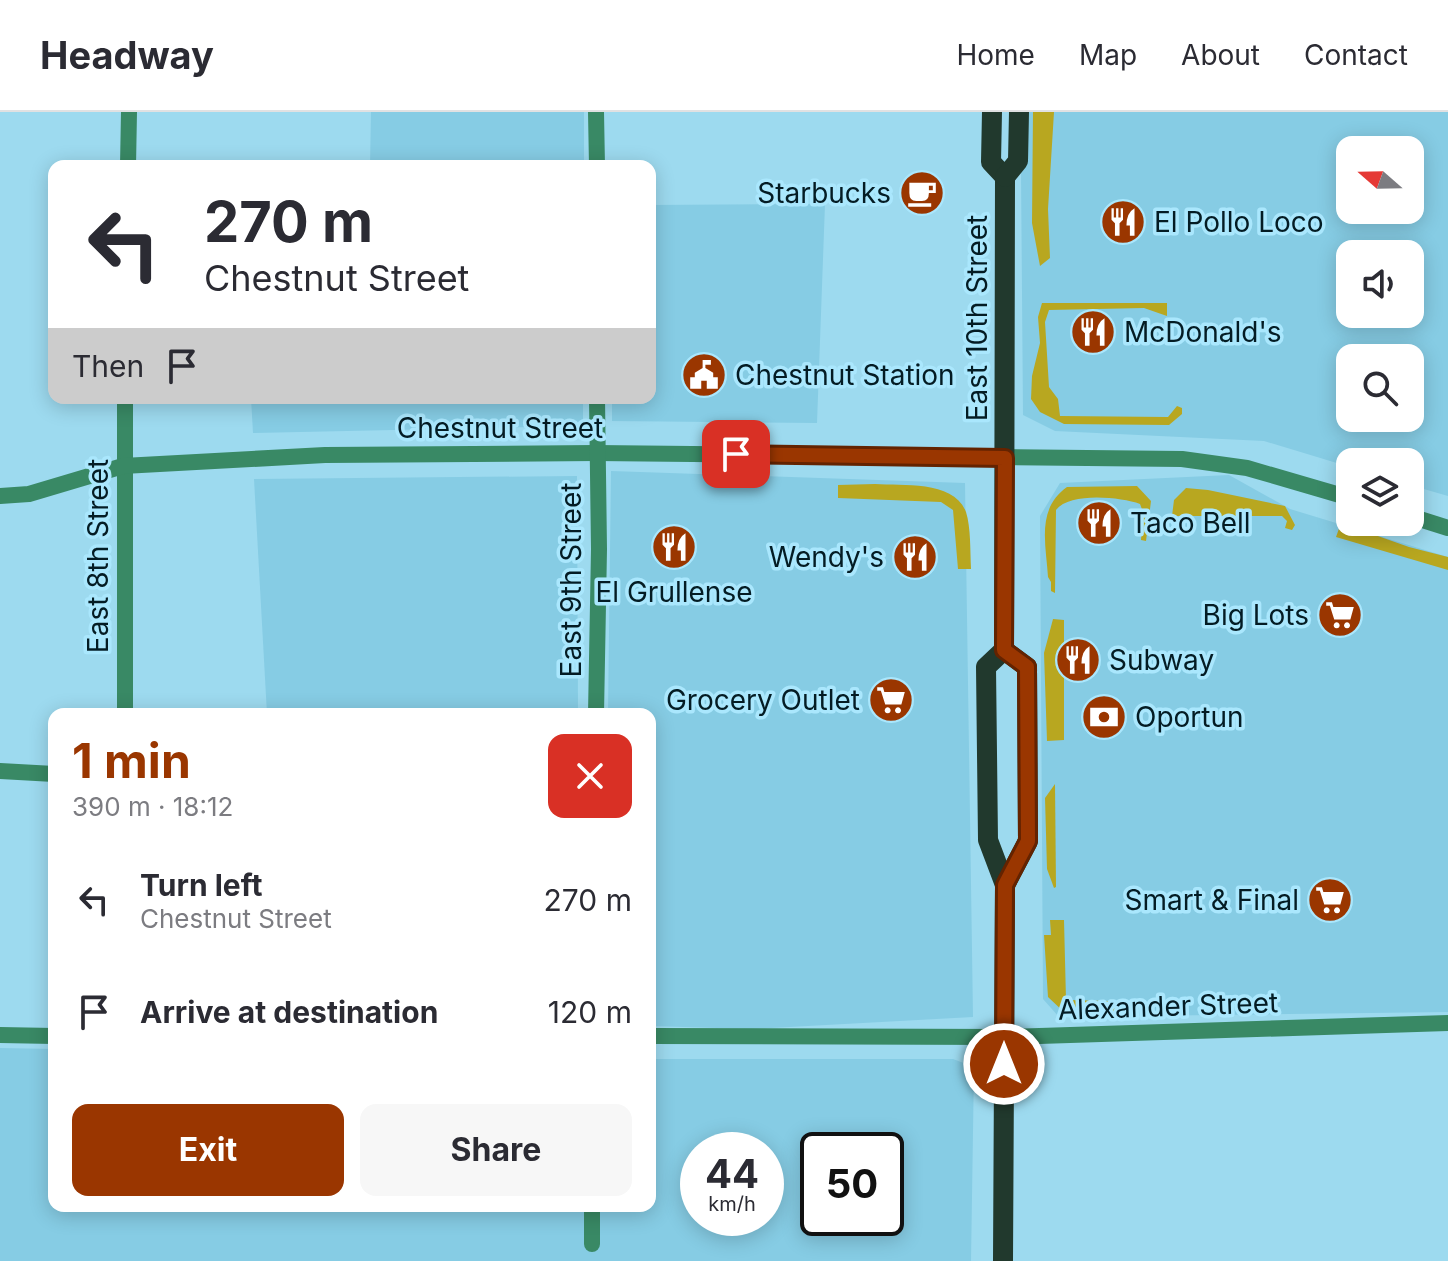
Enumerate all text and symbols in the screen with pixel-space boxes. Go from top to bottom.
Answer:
text: Headway [40,32,214,78]
text: Home [956,38,1035,72]
text: Map [1079,38,1137,72]
text: About [1181,38,1260,72]
text: Contact [1304,38,1408,72]
north arrow [1336,136,1424,224]
map controls [1336,136,1424,536]
cafe icon: Starbucks [898,169,946,217]
place label: Starbucks [757,176,891,210]
text: 270 m [204,188,373,256]
icon: left [72,192,176,296]
restaurant icon: El Pollo Loco [1099,198,1147,246]
place label: El Pollo Loco [1154,205,1324,239]
street label: East 10th Street [960,215,994,421]
button: sound [1336,240,1424,328]
text: Chestnut Street [204,256,469,300]
restaurant icon: McDonald's [1069,308,1117,356]
place label: McDonald's [1124,315,1282,349]
icon: arrive [160,344,204,388]
button: search [1336,344,1424,432]
text: Then [72,348,144,384]
public building icon: Chestnut Station [680,351,728,399]
place label: Chestnut Station [735,358,955,392]
street label: Chestnut Street [397,411,603,445]
pin [702,420,770,488]
icon: arrive [714,432,758,476]
button: layers [1336,448,1424,536]
street label: East 8th Street [81,459,115,653]
street label: East 9th Street [554,483,588,677]
restaurant icon: Taco Bell [1075,499,1123,547]
place label: Taco Bell [1130,506,1251,540]
restaurant icon: El Grullense [650,523,698,571]
restaurant icon: Wendy's [891,533,939,581]
place label: Wendy's [769,540,884,574]
place label: El Grullense [595,575,753,609]
supermarket icon: Big Lots [1316,591,1364,639]
place label: Big Lots [1203,598,1309,632]
restaurant icon: Subway [1054,636,1102,684]
place label: Subway [1109,643,1214,677]
supermarket icon: Grocery Outlet [867,676,915,724]
place label: Grocery Outlet [666,683,860,717]
bank icon: Oportun [1080,693,1128,741]
place label: Oportun [1135,700,1244,734]
text: 1 min [72,731,191,790]
button: close [548,734,632,818]
text: 390 m · 18:12 [72,791,233,822]
text: Turn left [140,867,262,903]
supermarket icon: Smart & Final [1306,876,1354,924]
icon: left [72,878,116,922]
text: 270 m [544,882,632,918]
place label: Smart & Final [1125,883,1299,917]
text: Chestnut Street [140,903,332,934]
street label: Alexander Street [1057,985,1279,1027]
icon: arrive [72,990,116,1034]
text: Arrive at destination [140,994,438,1030]
text: 120 m [548,994,632,1030]
position arrow [962,1022,1046,1106]
button: Exit [72,1104,344,1196]
button: Share [360,1104,632,1196]
speed limit sign: 50 [800,1132,904,1236]
text: 44 [705,1149,759,1198]
text: km/h [708,1192,756,1216]

